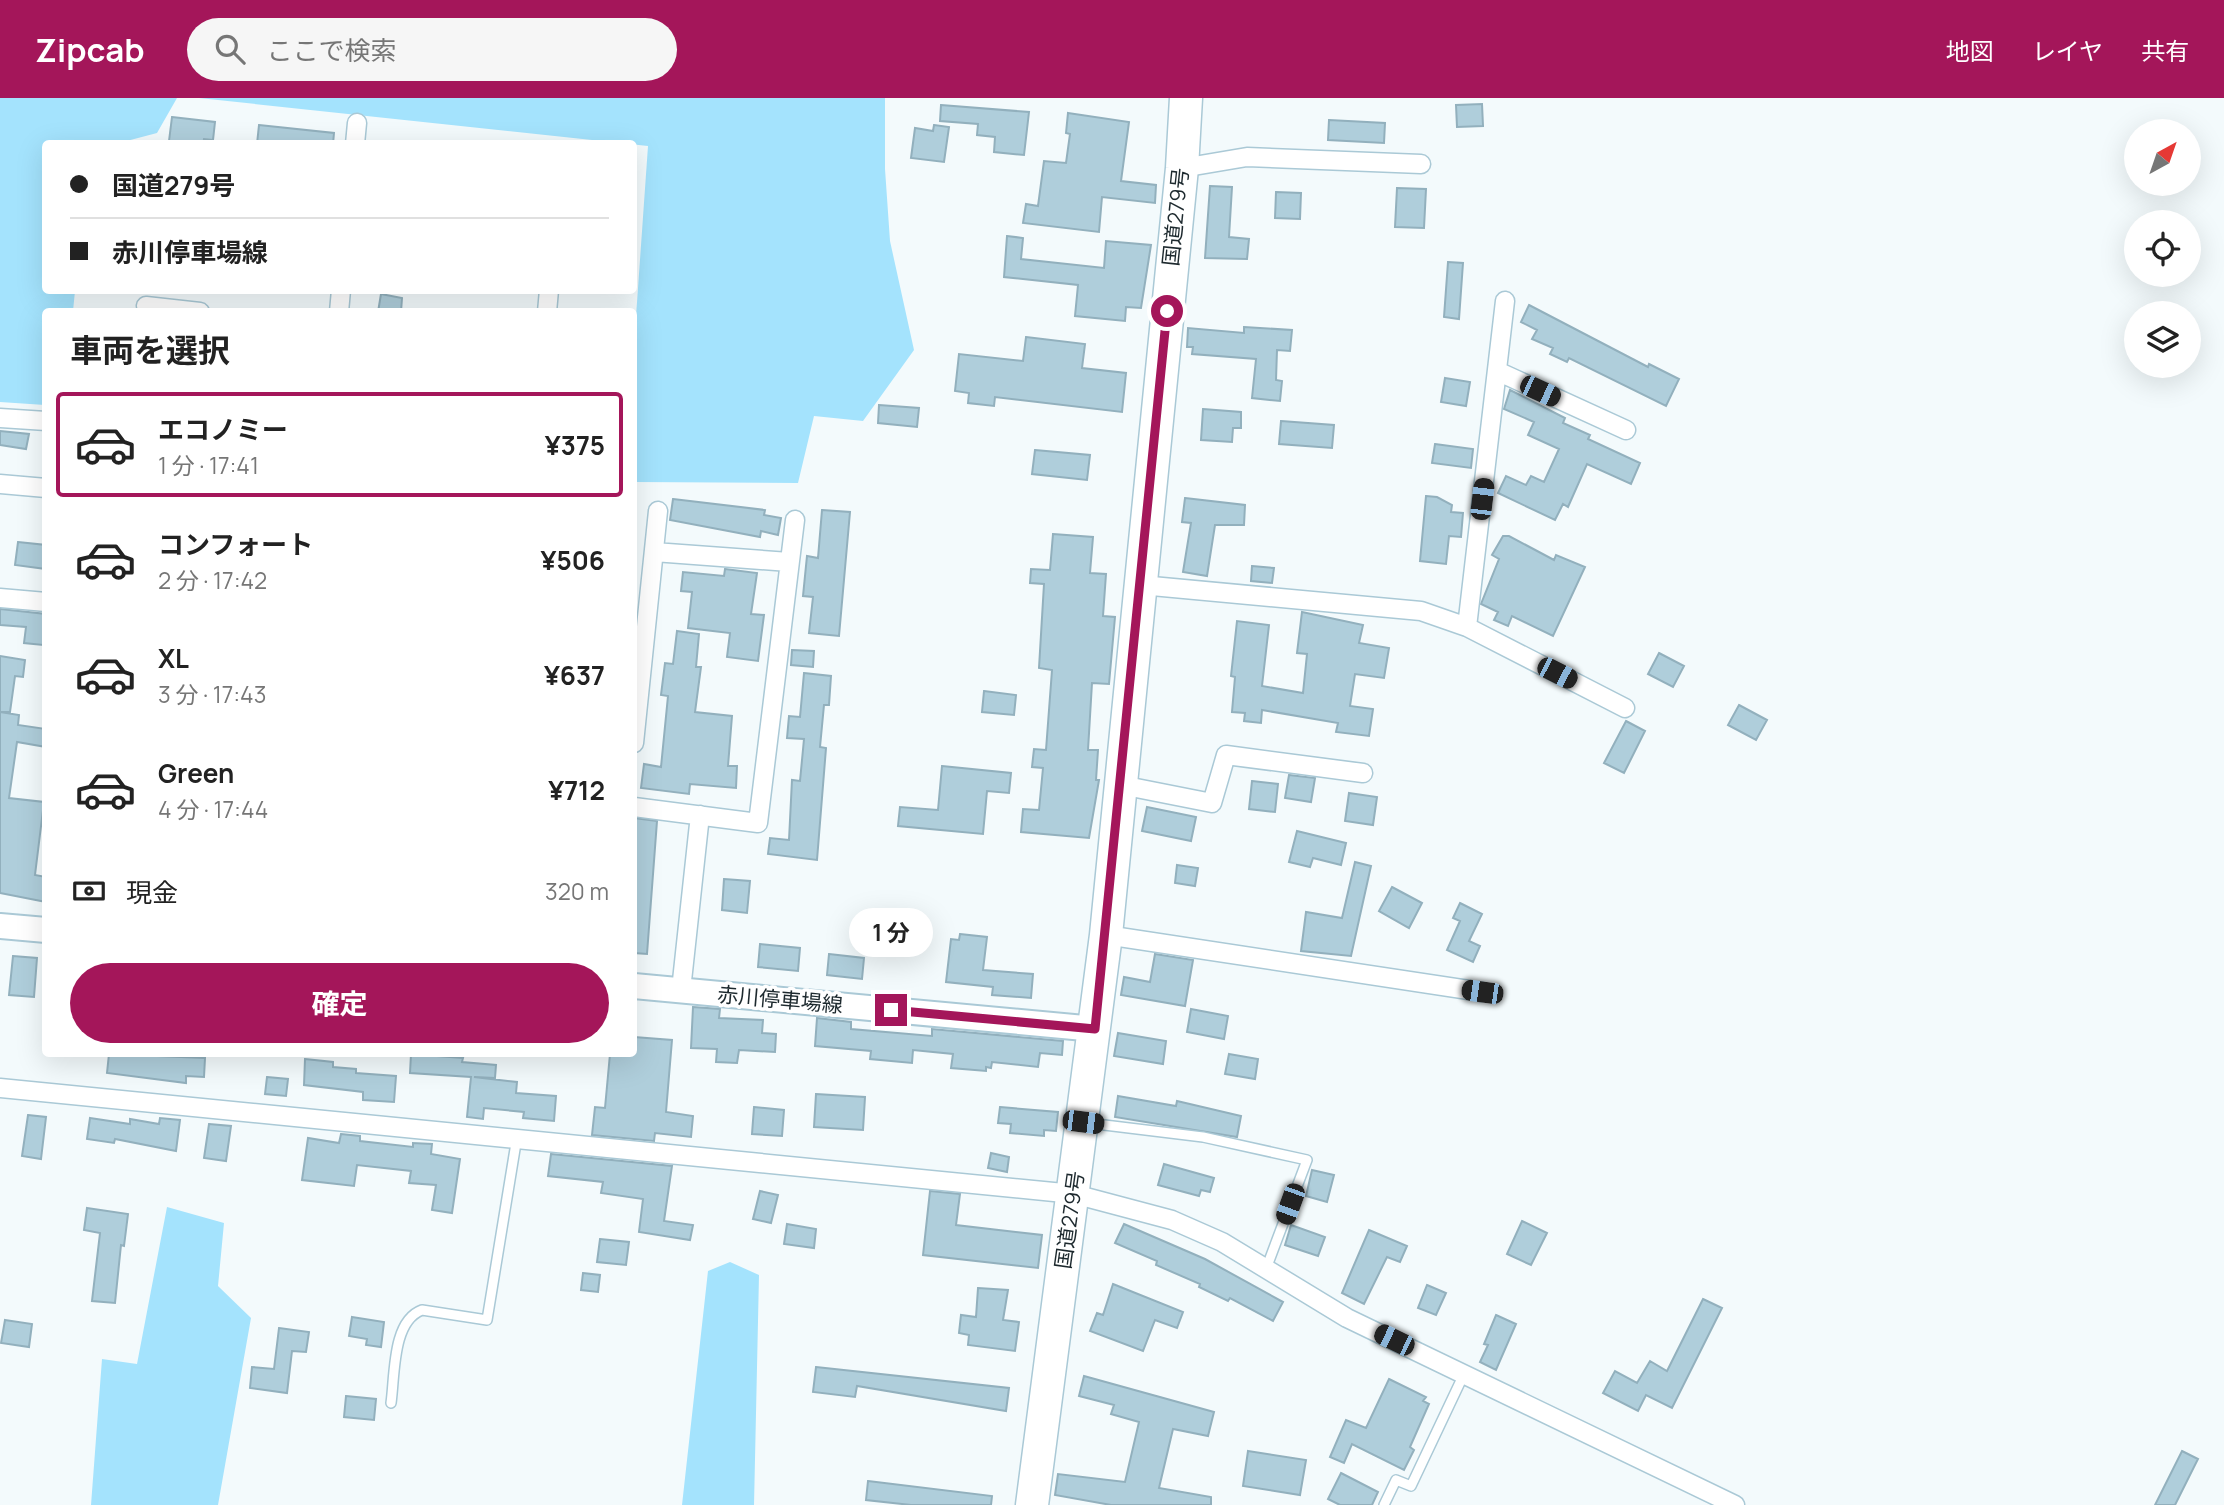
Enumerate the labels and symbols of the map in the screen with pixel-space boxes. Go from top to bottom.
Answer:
north arrow [2124,119,2202,196]
street label: 国道279号 [1156,166,1194,267]
route start [1151,295,1183,327]
car [1517,373,1564,409]
car [1470,477,1495,521]
car [1534,654,1581,692]
callout: 1 分 [849,908,933,958]
car [1460,979,1505,1005]
street label: 赤川停車場線 [716,980,844,1018]
route end [875,994,907,1026]
car [1061,1109,1106,1135]
street label: 国道279号 [1048,1169,1090,1271]
car [1273,1181,1308,1227]
car [1371,1321,1418,1359]

